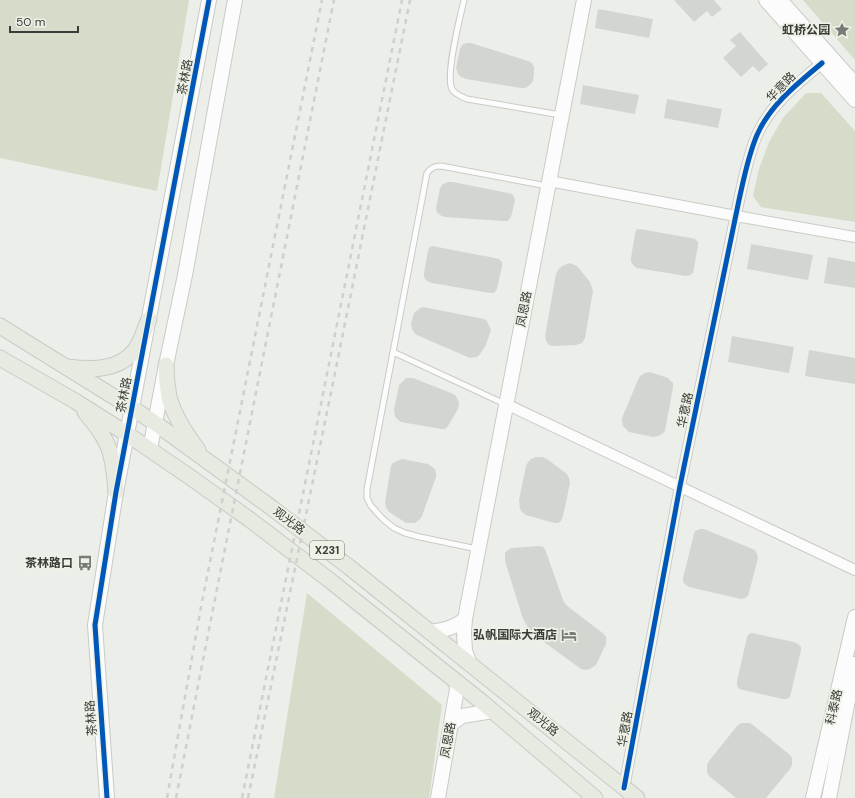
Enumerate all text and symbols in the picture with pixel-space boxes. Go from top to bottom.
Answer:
scale bar [10,8,78,34]
text: 50 m [16,14,45,30]
place icon: 虹桥公园 [833,21,851,39]
place label: 虹桥公园 [782,22,830,38]
street label: 茶林路 [174,58,196,96]
street label: 华意路 [763,68,799,106]
street label: 凤恩路 [513,290,535,328]
street label: 茶林路 [113,376,135,414]
street label: 华意路 [673,391,697,429]
street label: 观光路 [270,504,308,538]
road number: X231 [310,541,344,559]
bus stop icon: 茶林路口 [76,554,94,572]
place label: 茶林路口 [25,555,73,571]
hotel icon: 弘帆国际大酒店 [560,626,578,644]
place label: 弘帆国际大酒店 [473,627,557,643]
street label: 科泰路 [822,688,846,726]
street label: 茶林路 [82,699,100,737]
street label: 观光路 [524,704,562,740]
street label: 华意路 [614,710,636,748]
street label: 凤恩路 [437,721,459,759]

